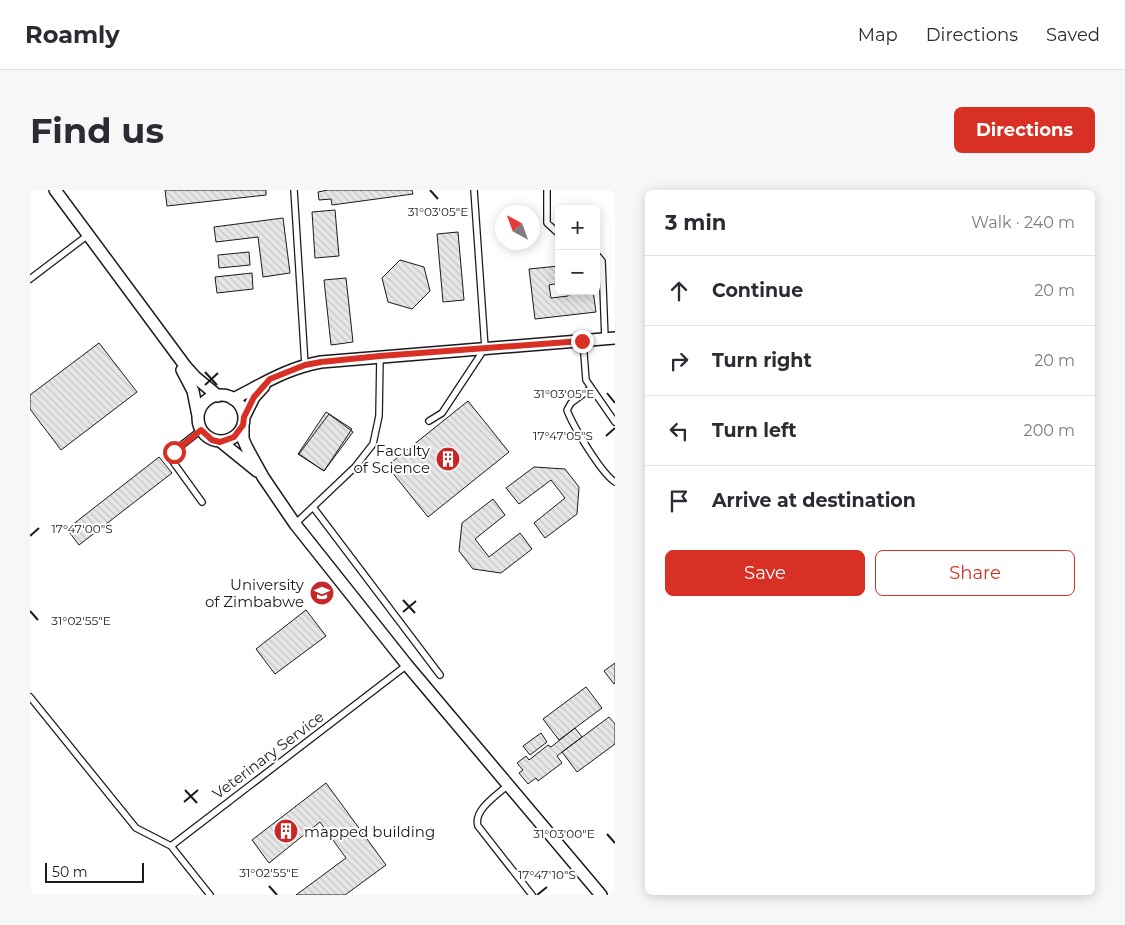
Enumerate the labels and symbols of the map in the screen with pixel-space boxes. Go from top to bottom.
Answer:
text: 31°03'05"E [408,204,468,219]
north arrow [495,205,540,250]
route end [571,330,594,353]
text: 31°03'05"E [534,386,594,401]
text: 17°47'05"S [533,428,593,443]
route start [163,441,186,464]
place label: Faculty of Science [353,441,431,477]
building icon: Faculty of Science [435,446,461,472]
text: 17°47'00"S [51,521,113,536]
place label: University of Zimbabwe [205,575,305,611]
school or university icon: University of Zimbabwe [309,580,335,606]
text: 31°02'55"E [51,613,111,628]
street label: Veterinary Service [209,707,327,803]
building icon: mapped building [273,818,299,844]
place label: mapped building [304,822,435,841]
text: 31°03'00"E [533,826,595,841]
scale bar [45,860,144,883]
text: 31°02'55"E [239,865,299,880]
text: 17°47'10"S [518,867,576,882]

